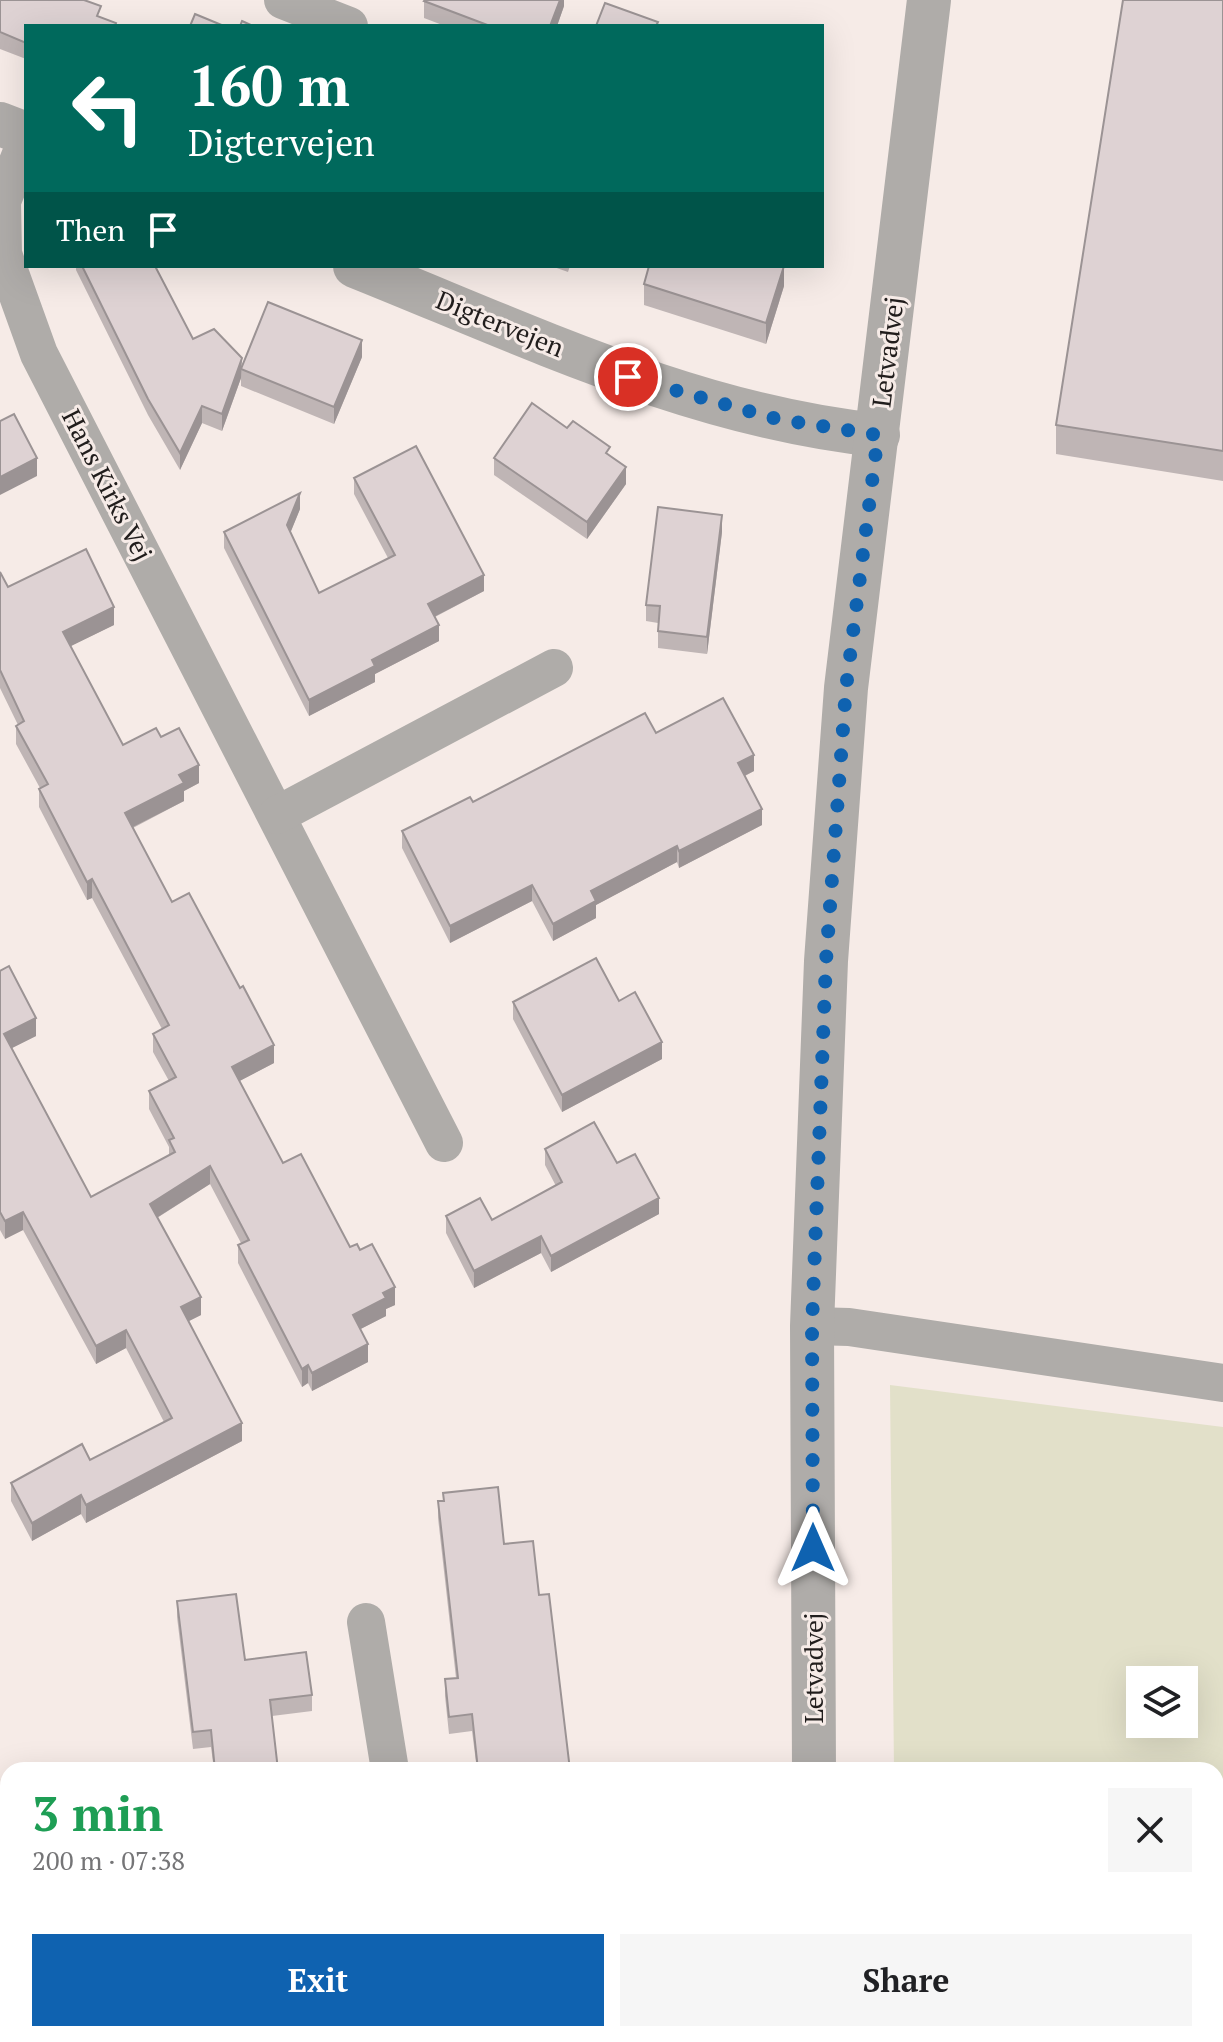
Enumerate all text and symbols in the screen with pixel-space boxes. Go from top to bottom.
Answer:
text: 160 m [188,48,350,122]
icon: left [56,56,160,160]
text: Digtervejen [188,119,375,166]
icon: arrive [141,208,185,252]
text: Then [56,210,125,250]
street label: Digtervejen [431,282,569,364]
street label: Letvadvej [863,295,911,409]
pin [594,343,662,411]
icon: arrive [606,355,650,399]
street label: Hans Kirks Vej [55,403,161,566]
position arrow [771,1506,855,1590]
street label: Letvadvej [796,1613,830,1724]
map controls [1126,1666,1198,1738]
button: layers [1126,1666,1198,1738]
text: 3 min [32,1781,163,1845]
button: close [1108,1788,1192,1872]
text: 200 m · 07:38 [32,1843,185,1877]
button: Exit [32,1934,604,2026]
button: Share [620,1934,1192,2026]

